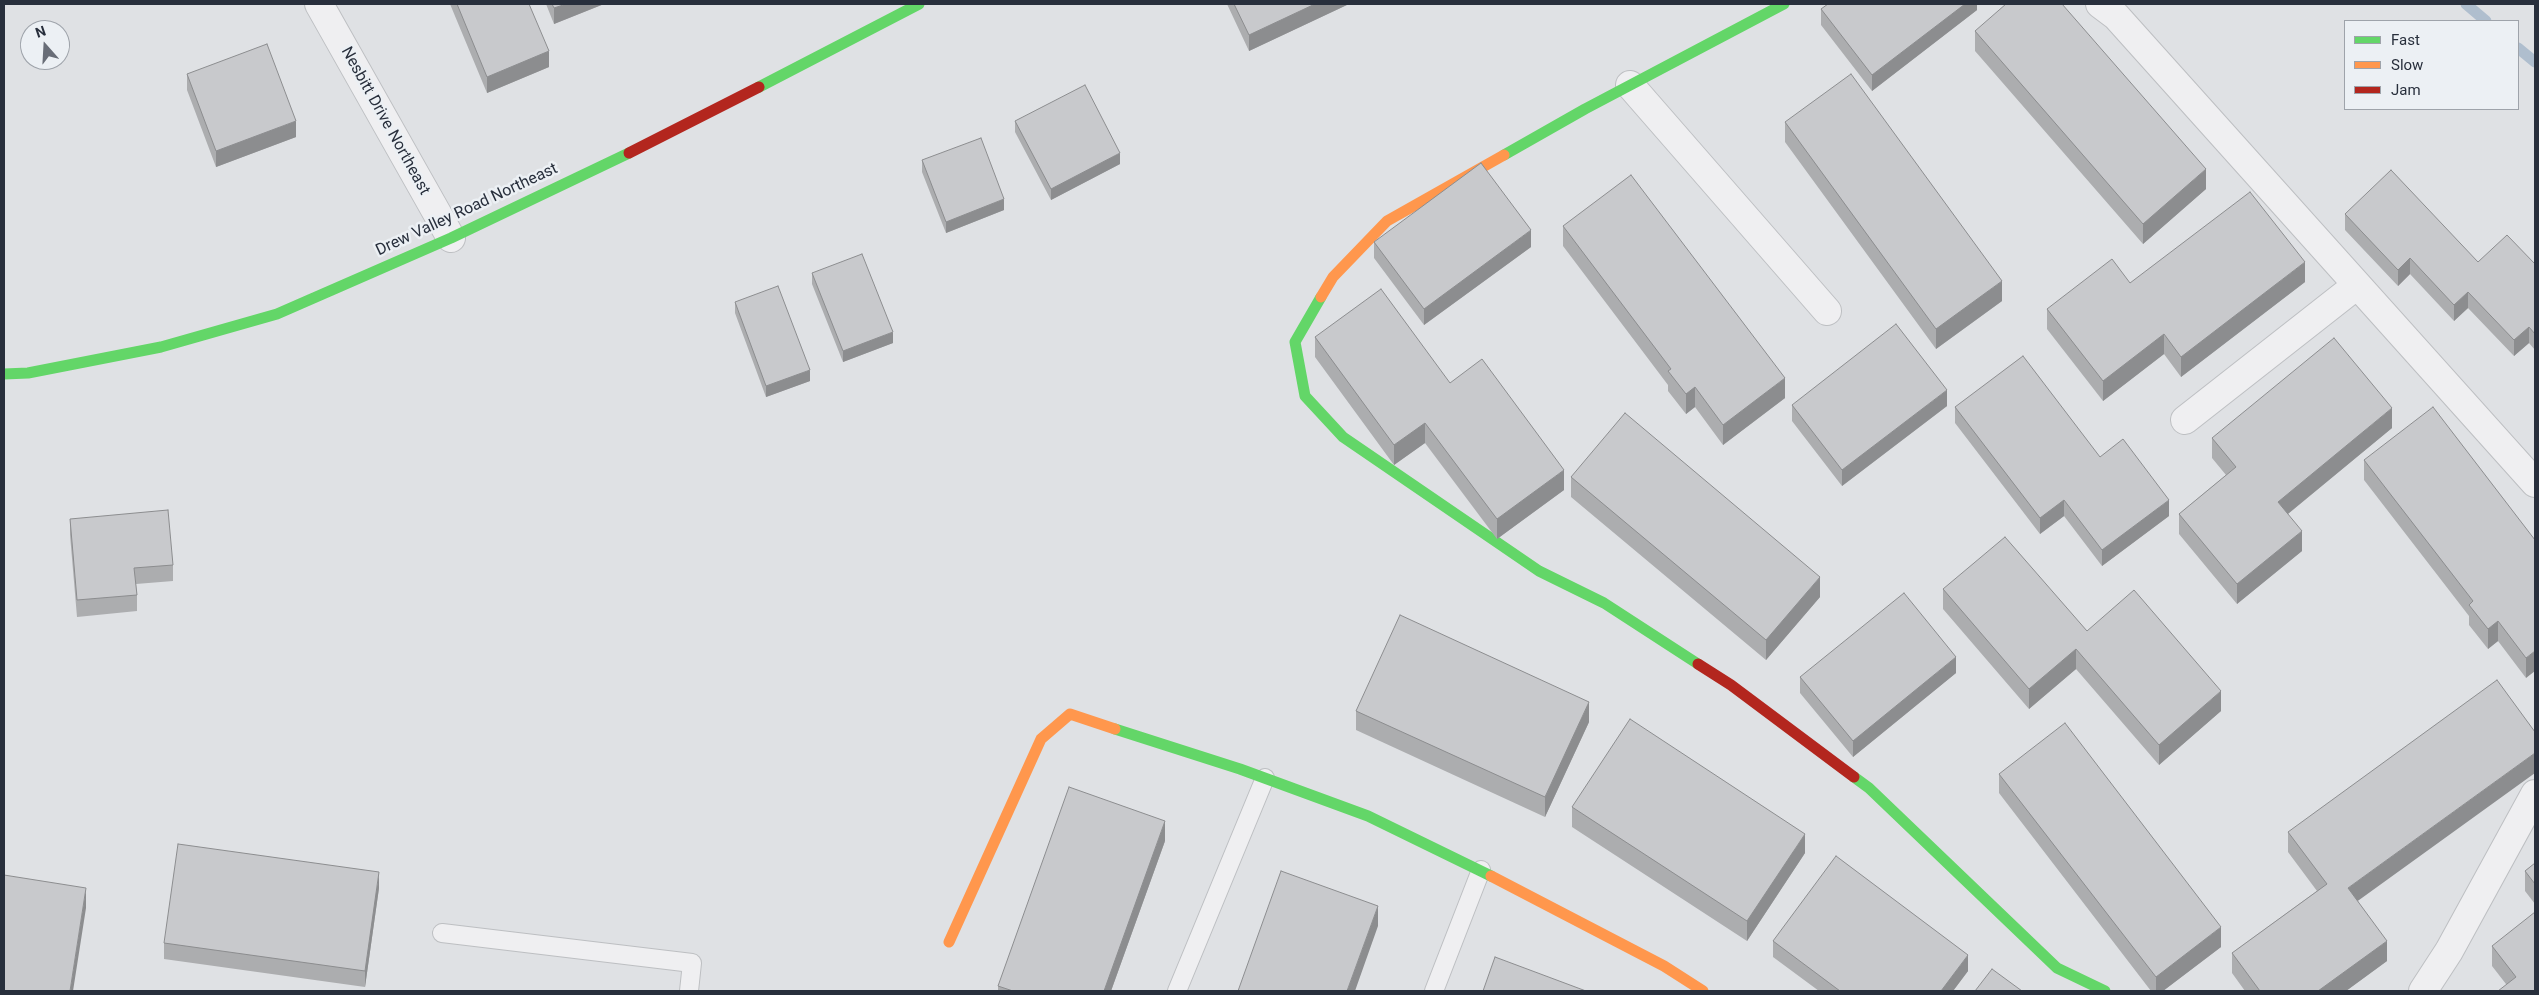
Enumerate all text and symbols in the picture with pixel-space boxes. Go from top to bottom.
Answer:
north arrow [20,20,70,70]
legend [2344,20,2519,110]
text: N [33,23,48,41]
text: Fast [2391,31,2420,49]
street label: Nesbitt Drive Northeast [336,44,434,198]
text: Slow [2391,56,2423,74]
text: Jam [2391,81,2421,99]
street label: Drew Valley Road Northeast [373,159,561,261]

